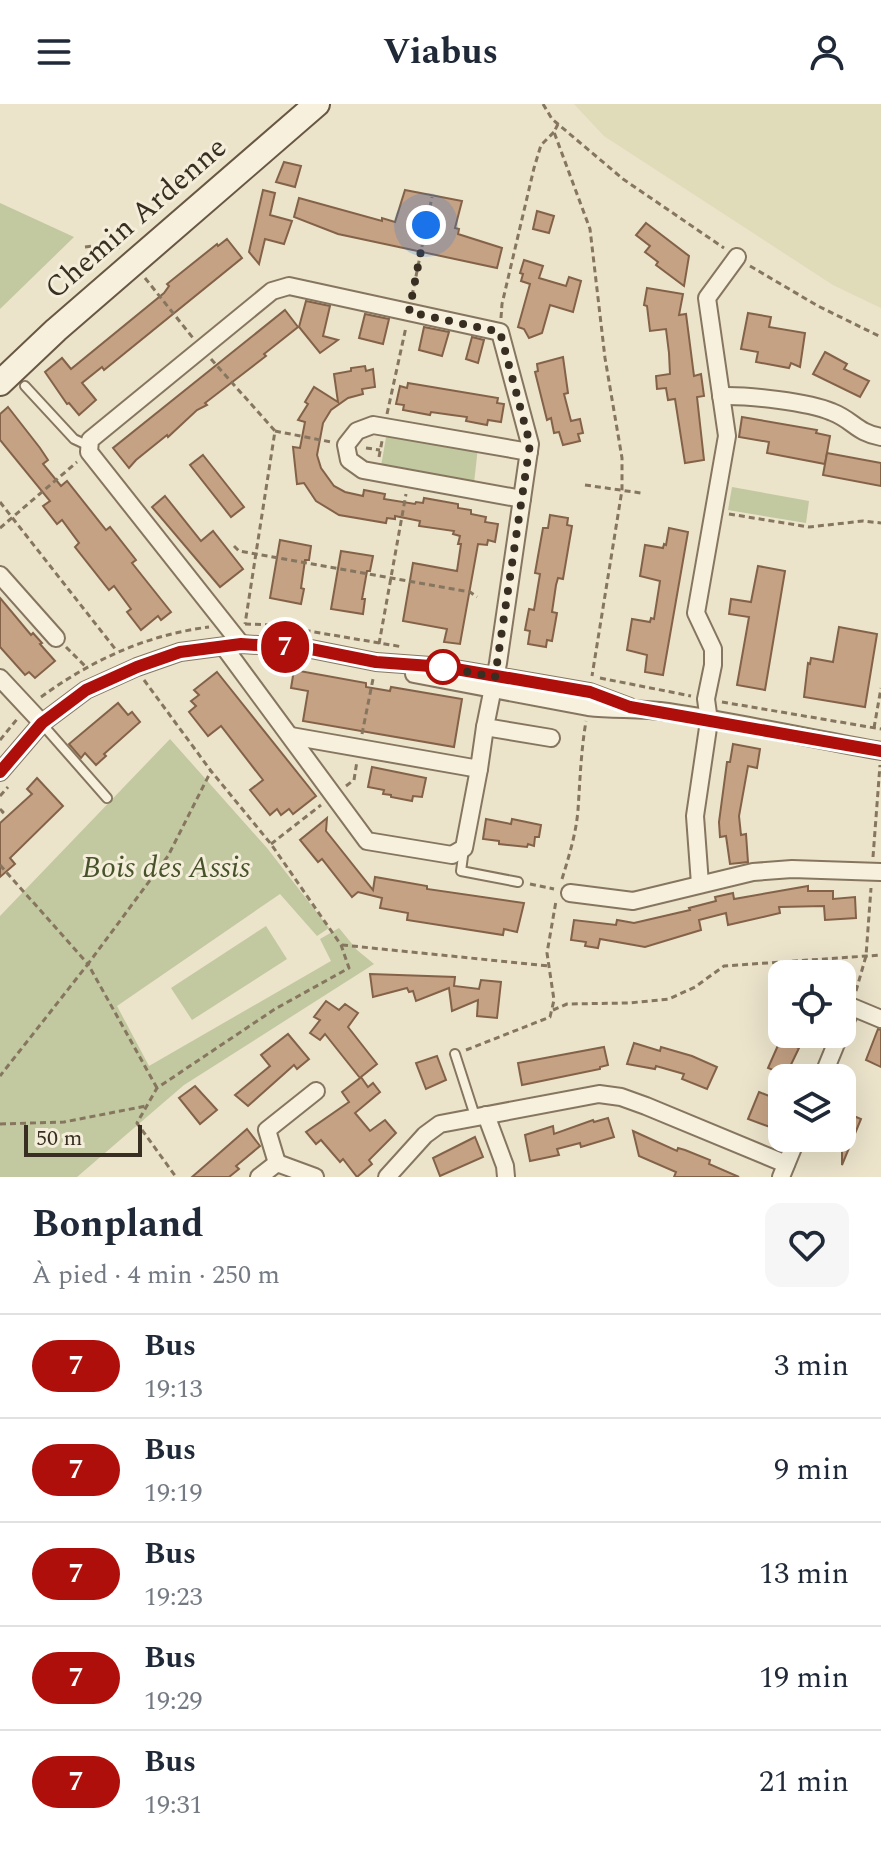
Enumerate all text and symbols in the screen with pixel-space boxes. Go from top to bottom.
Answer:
text: Viabus [383,25,498,80]
icon: menu [32,30,76,74]
icon: person [805,30,849,74]
street label: Chemin Ardenne [35,126,237,310]
your location [406,205,446,245]
line badge: 7 [259,621,311,673]
text: 7 [277,625,293,668]
unlabelled marker [426,650,460,684]
park label: Bois des Assis [82,845,250,891]
map controls [768,960,856,1152]
button: locate [768,960,856,1048]
button: layers [768,1064,856,1152]
scale bar [24,1121,142,1157]
text: 50 m [36,1122,82,1155]
text: Bonpland [32,1196,204,1254]
button: heart [765,1203,849,1287]
text: À pied · 4 min · 250 m [32,1255,280,1295]
text: Bus [144,1323,196,1369]
text: 3 min [774,1343,849,1389]
text: 7 [68,1344,84,1387]
text: 19:13 [144,1369,203,1409]
text: Bus [144,1427,196,1473]
text: 9 min [774,1447,849,1493]
text: 7 [68,1448,84,1491]
text: 19:19 [144,1473,203,1513]
text: Bus [144,1531,196,1577]
text: 13 min [759,1551,849,1597]
text: 7 [68,1552,84,1595]
text: 19:23 [144,1577,203,1617]
text: Bus [144,1635,196,1681]
text: 19 min [759,1655,849,1701]
text: 7 [68,1656,84,1699]
text: 19:29 [144,1681,203,1721]
text: Bus [144,1739,196,1785]
text: 21 min [759,1759,849,1805]
text: 7 [68,1760,84,1803]
text: 19:31 [144,1785,203,1825]

